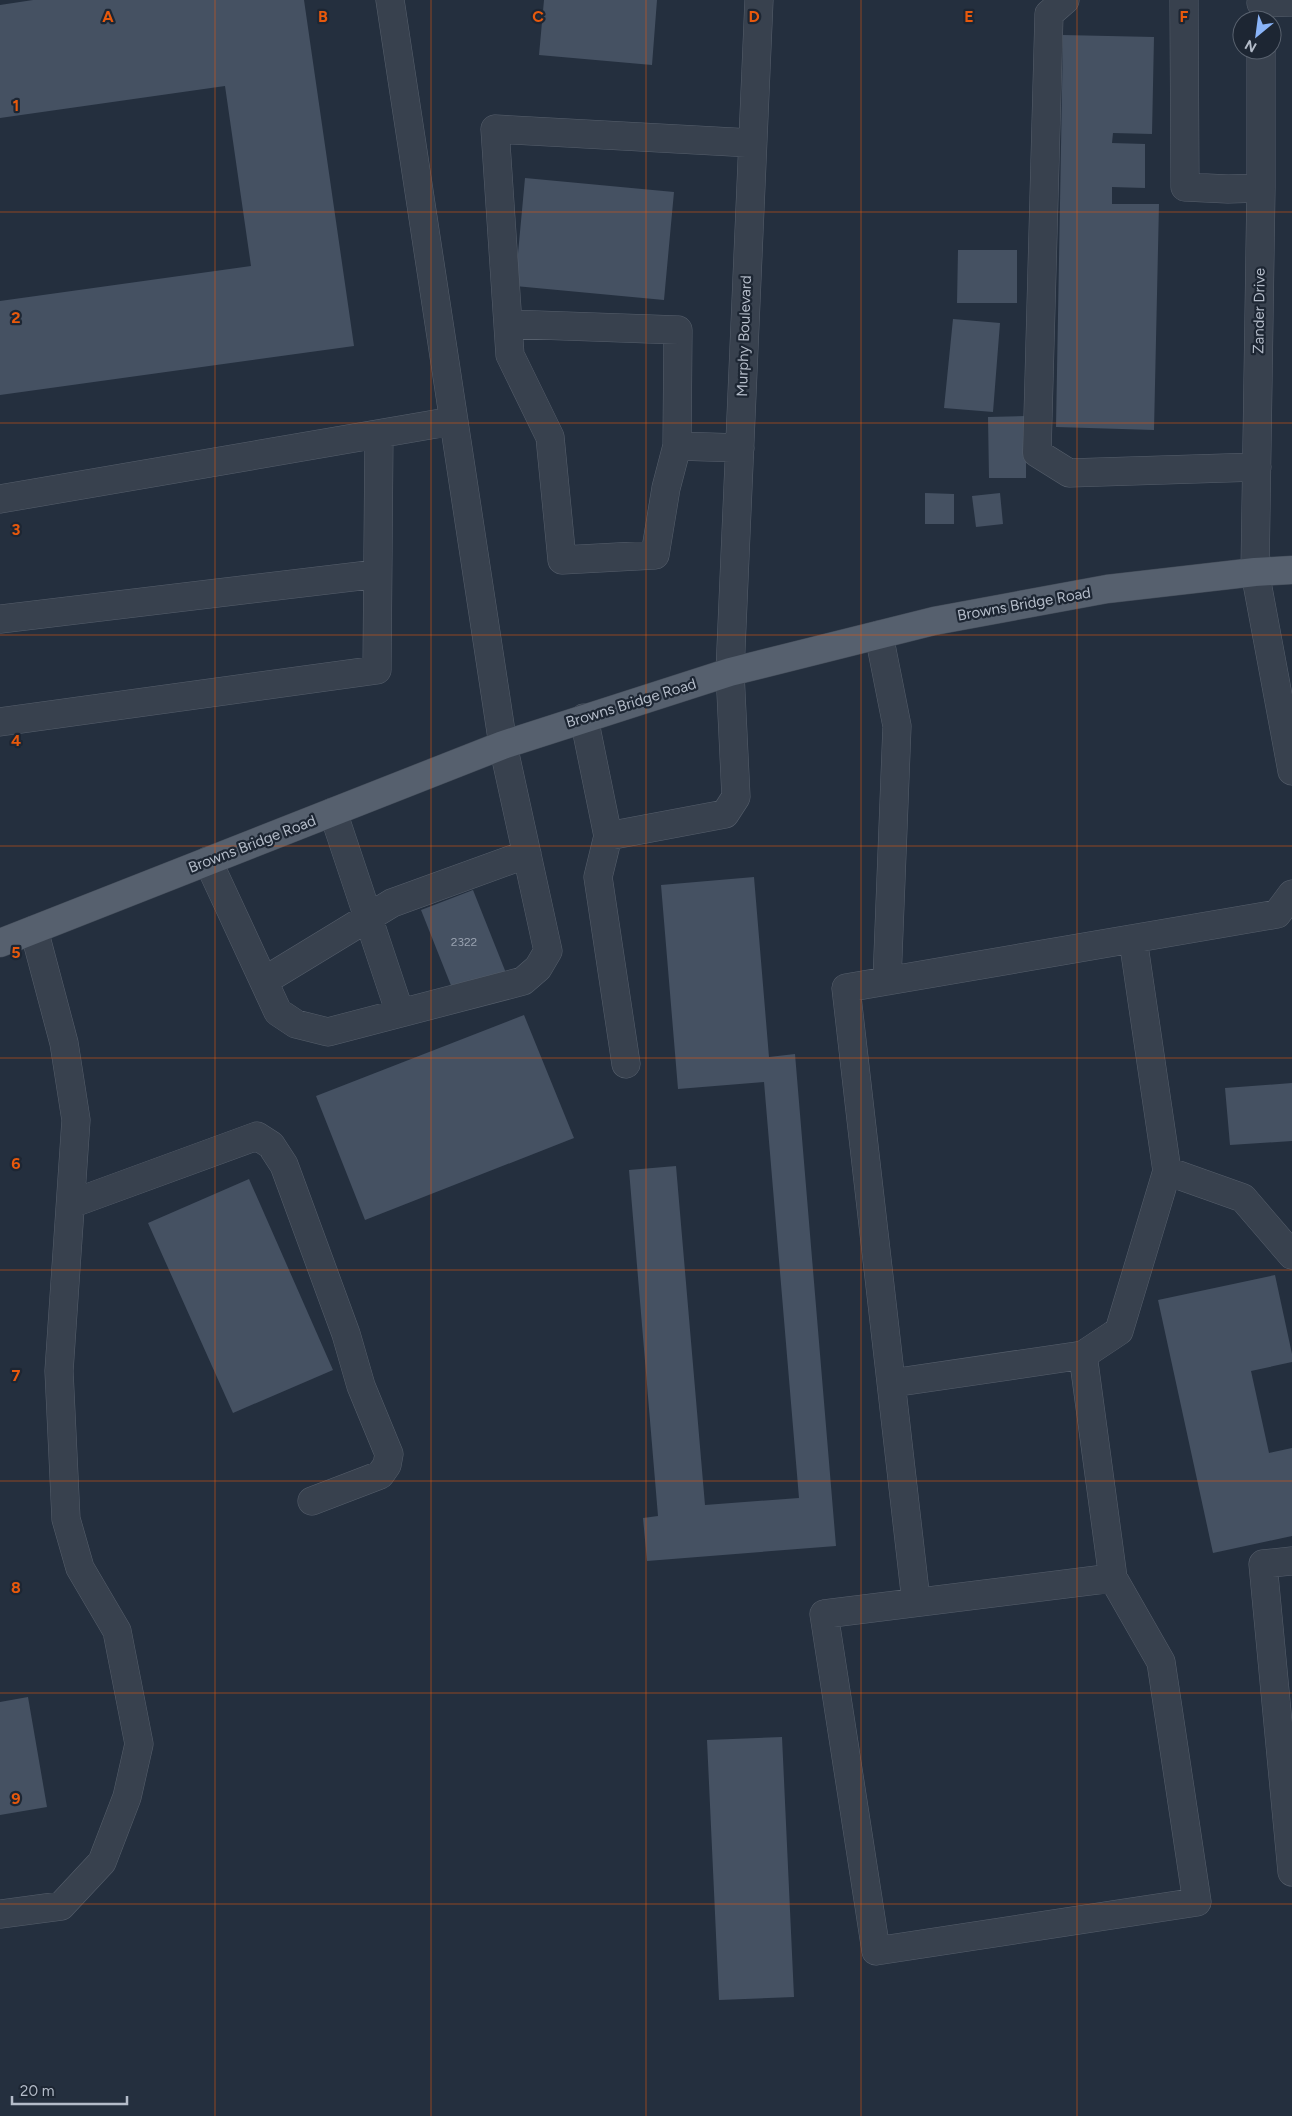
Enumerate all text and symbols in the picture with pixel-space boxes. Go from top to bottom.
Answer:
text: A [102,7,114,26]
text: B [318,7,328,26]
text: C [532,7,544,26]
text: D [748,7,760,26]
text: E [964,7,974,26]
text: F [1180,7,1189,26]
north arrow [1232,10,1282,60]
text: N [1242,36,1260,56]
text: 1 [13,96,19,115]
street label: Zander Drive [1249,268,1269,354]
street label: Murphy Boulevard [733,275,755,397]
text: 2 [11,308,21,327]
text: 3 [12,520,21,539]
street label: Browns Bridge Road [956,583,1092,625]
street label: Browns Bridge Road [564,675,698,731]
text: 4 [11,731,21,750]
street label: Browns Bridge Road [186,811,318,877]
house number: 2322 [451,935,477,949]
text: 5 [11,943,21,962]
text: 6 [11,1154,21,1173]
text: 7 [12,1366,21,1385]
text: 8 [11,1578,21,1597]
text: 9 [11,1789,21,1808]
scale bar [12,2074,128,2106]
text: 20 m [20,2082,54,2100]

